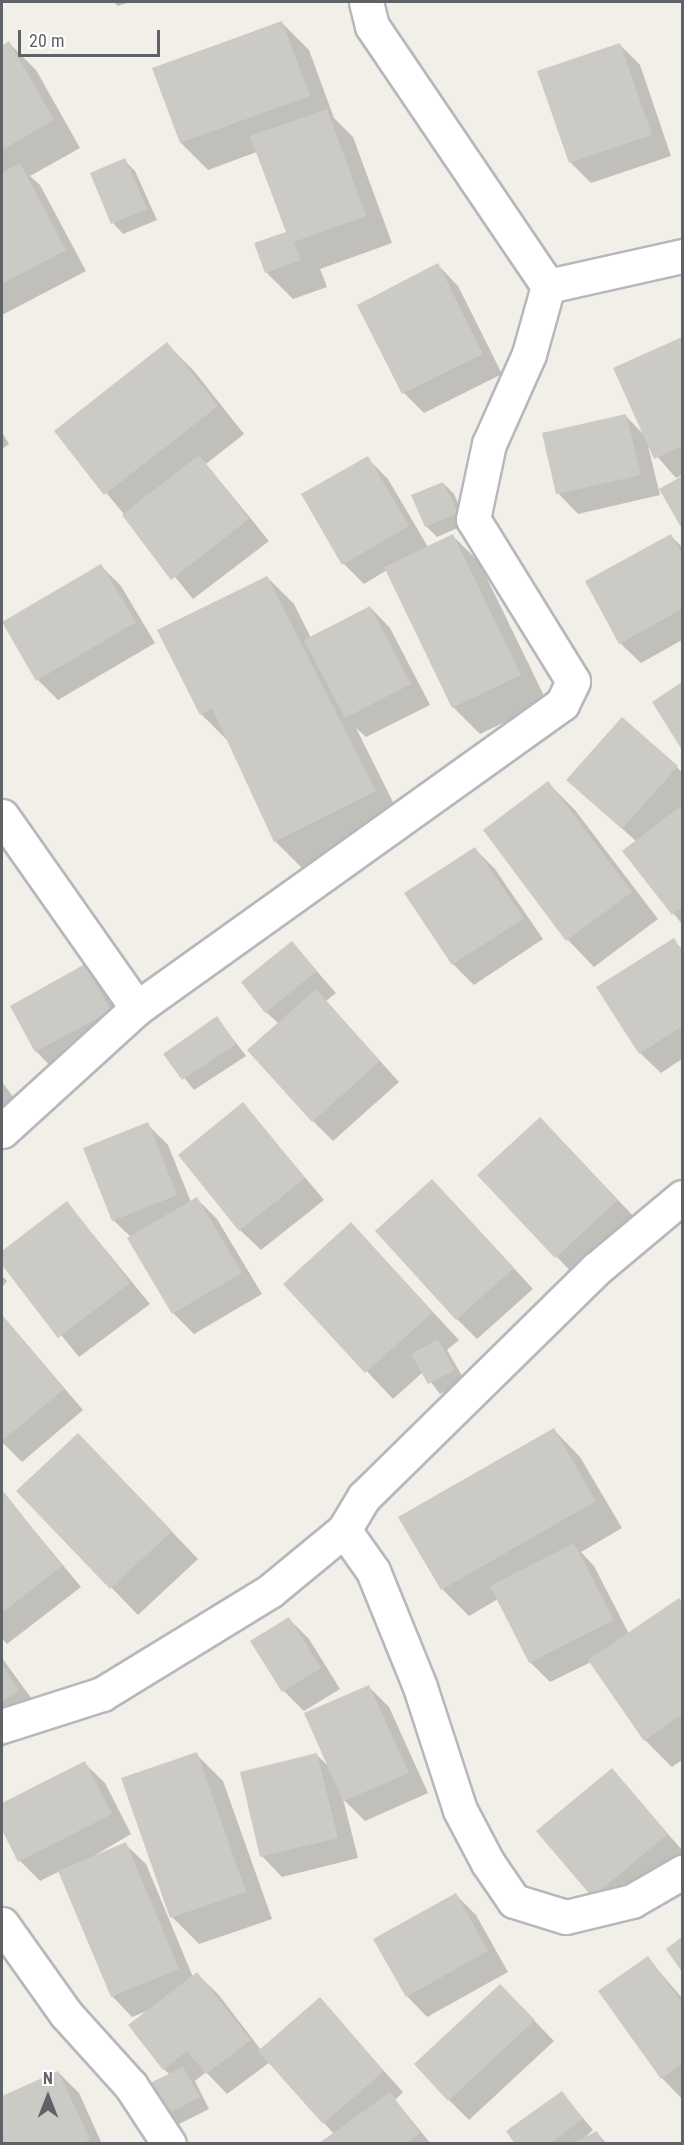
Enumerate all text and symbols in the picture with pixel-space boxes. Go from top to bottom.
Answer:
scale bar [21,18,164,56]
text: 20 m [29,30,64,51]
north arrow [18,2067,78,2127]
text: N [43,2069,53,2088]

